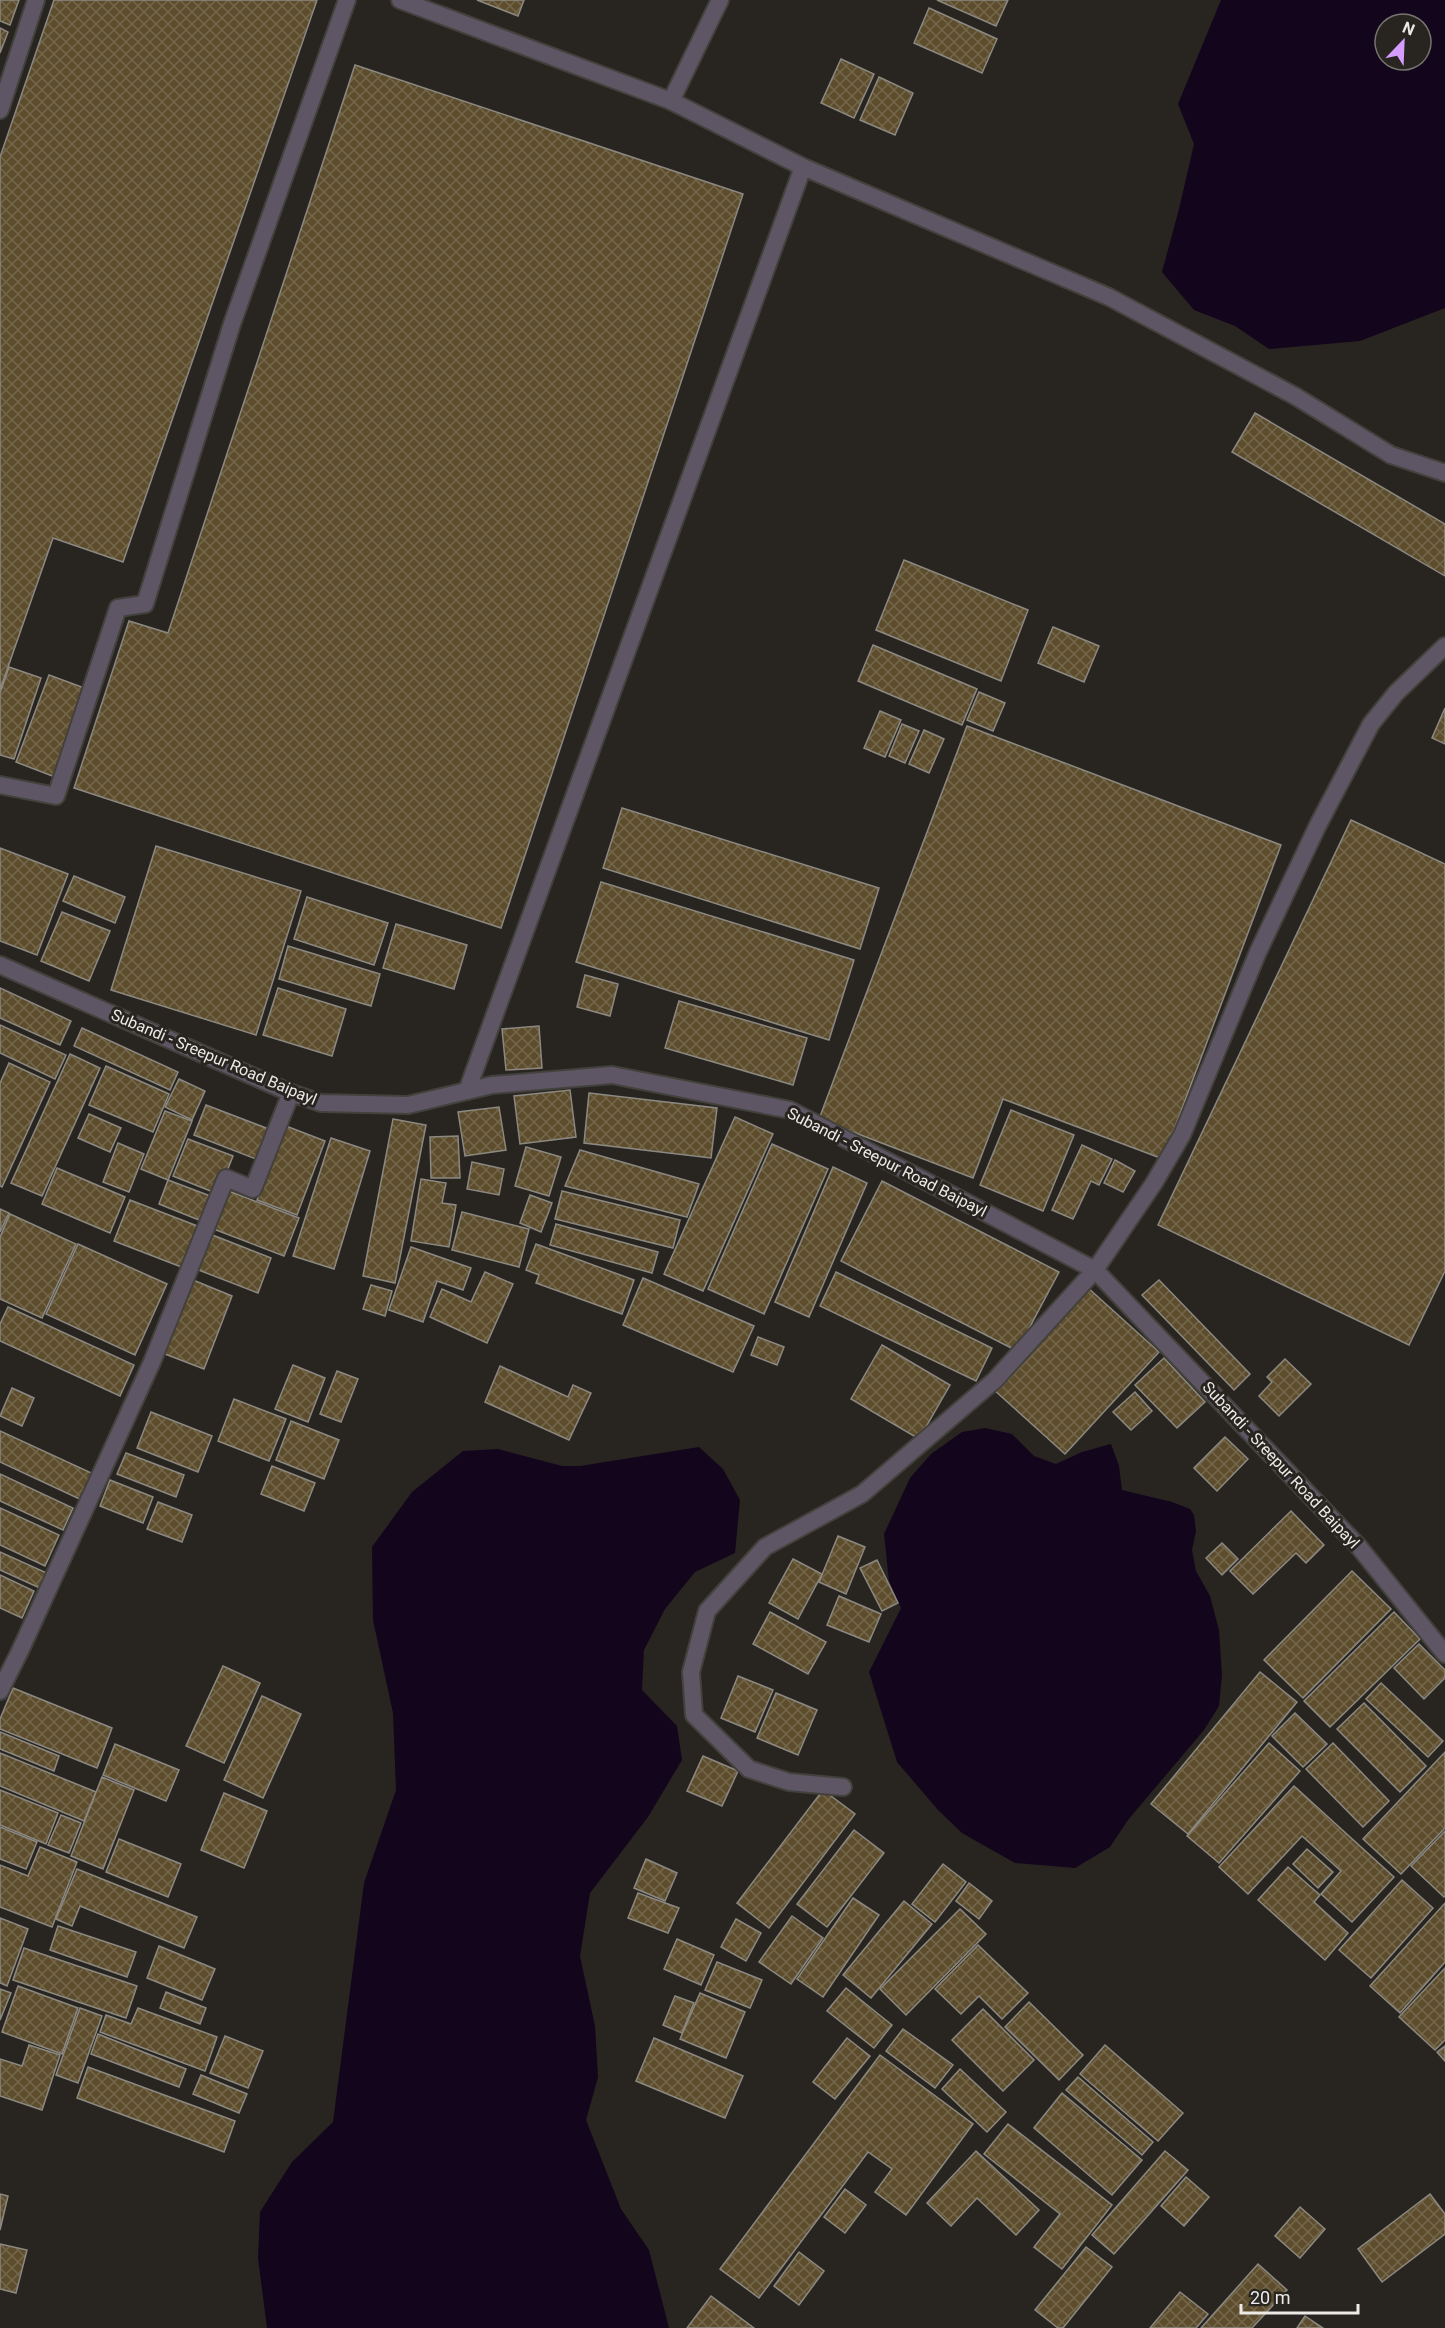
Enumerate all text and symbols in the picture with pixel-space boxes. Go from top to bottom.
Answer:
north arrow [1373,12,1433,72]
text: N [1400,18,1418,40]
street label: Subandi - Sreepur Road Baipayl [108,1005,320,1109]
street label: Subandi - Sreepur Road Baipayl [784,1103,990,1221]
street label: Subandi - Sreepur Road Baipayl [1199,1378,1363,1552]
scale bar [1241,2277,1358,2315]
text: 20 m [1250,2287,1290,2308]

